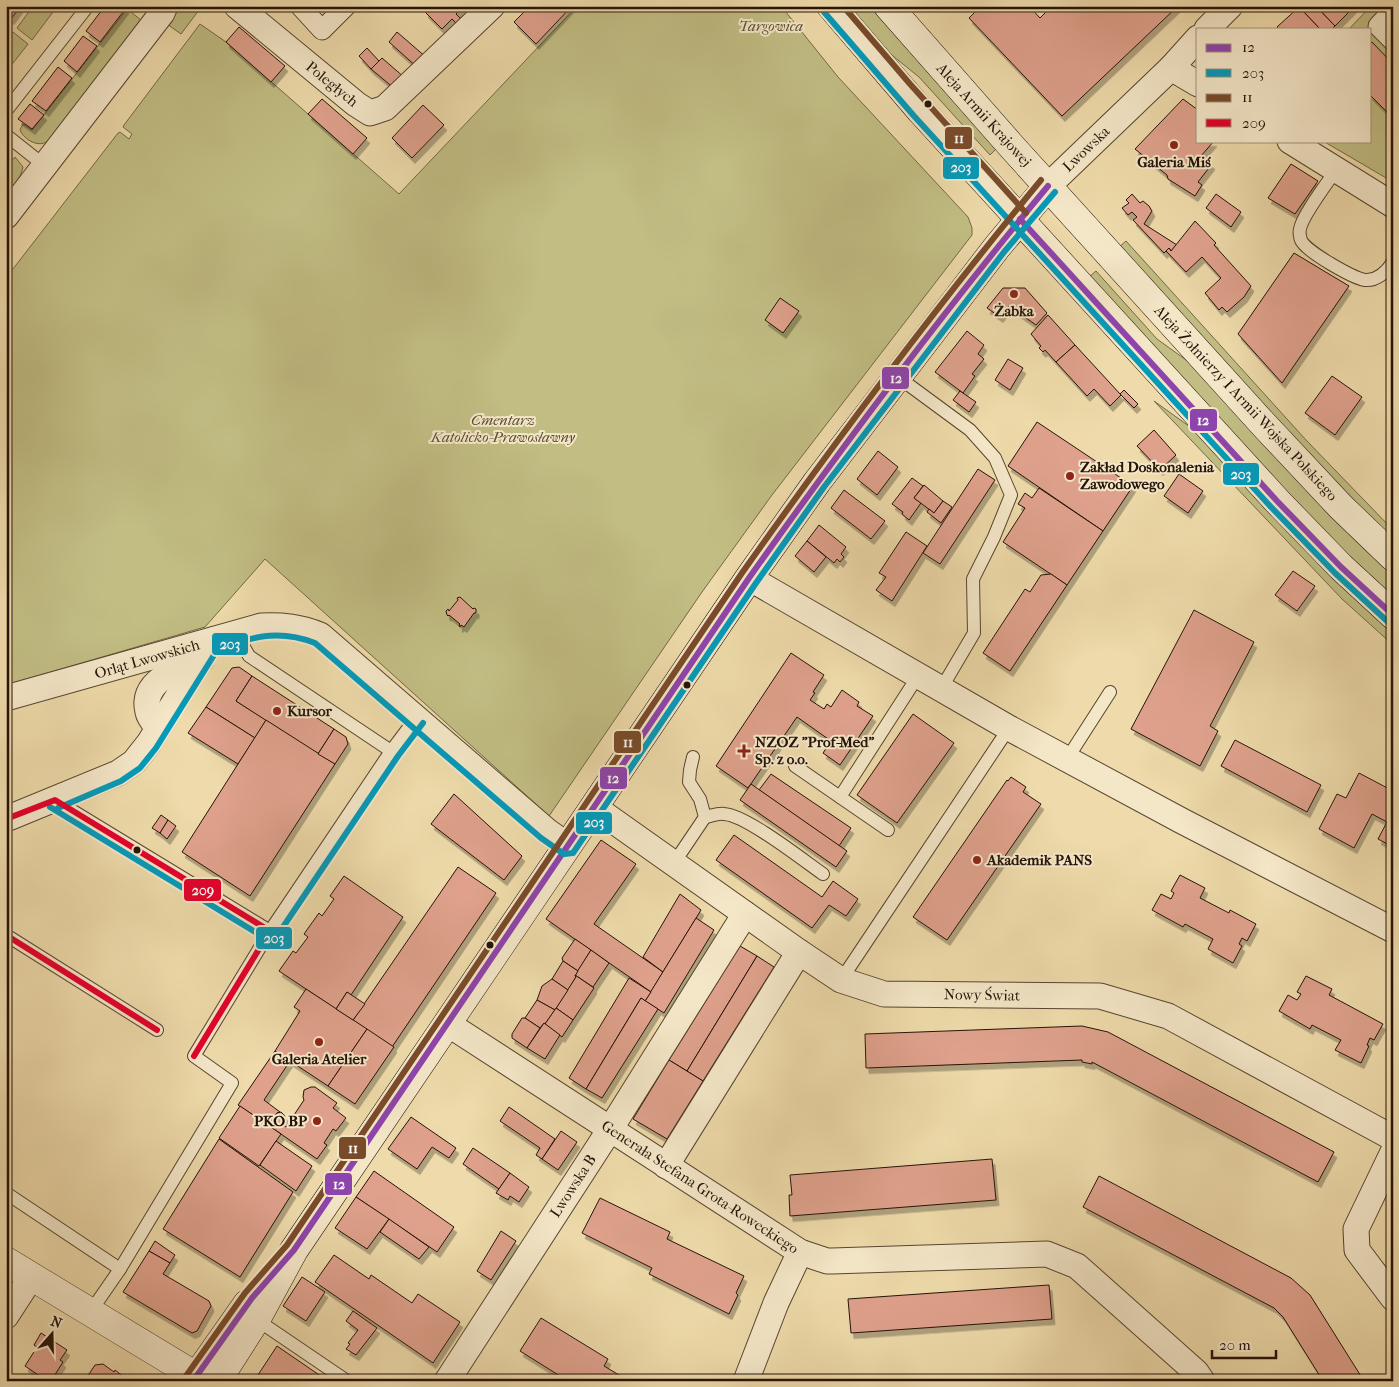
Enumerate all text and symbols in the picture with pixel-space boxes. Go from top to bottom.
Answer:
park label: Targowica [739,17,803,35]
legend [1196,28,1372,142]
text: 12 [1242,38,1255,56]
street label: Poległych [302,57,362,111]
street label: Aleja Armii Krajowej [932,59,1035,171]
text: 203 [1242,64,1264,82]
text: 11 [1242,88,1253,106]
unlabelled marker [923,99,933,109]
text: 209 [1242,114,1266,132]
street label: Lwowska [1059,122,1114,176]
line badge: 11 [944,126,973,150]
text: 11 [954,130,964,147]
marker: Galeria Miś [1168,139,1180,151]
place label: Galeria Miś [1137,153,1211,171]
line badge: 203 [942,156,980,180]
text: 203 [951,159,972,176]
marker: Żabka [1008,288,1020,300]
street label: Aleja Żołnierzy I Armii Wojska Polskiego [1150,301,1342,505]
place label: Żabka [994,302,1035,320]
line badge: 12 [881,366,910,390]
text: 12 [890,370,902,387]
line badge: 12 [1189,408,1218,432]
park label: Cmentarz Katolicko-Prawosławny [430,411,576,446]
text: 12 [1197,412,1209,429]
place label: Zakład Doskonalenia Zawodowego [1080,458,1215,493]
line badge: 203 [1222,462,1260,486]
text: 203 [1231,466,1252,483]
marker: Zakład Doskonalenia Zawodowego [1064,470,1076,482]
line badge: 203 [211,632,249,656]
street label: Orląt Lwowskich [92,635,202,683]
text: 203 [220,636,241,653]
unlabelled marker [682,680,692,690]
place label: Kursor [287,702,332,720]
marker: Kursor [271,705,283,717]
line badge: 11 [613,730,642,754]
place label: NZOZ "Prof-Med" Sp. z o.o. [755,733,874,768]
text: 11 [623,734,633,751]
marker: NZOZ "Prof-Med" Sp. z o.o. [737,744,751,758]
line badge: 12 [599,766,628,790]
text: 12 [607,770,619,787]
line badge: 203 [575,811,613,835]
text: 203 [584,814,605,831]
unlabelled marker [132,845,142,855]
place label: Akademik PANS [986,851,1092,869]
marker: Akademik PANS [971,854,983,866]
line badge: 209 [183,878,222,902]
text: 209 [192,882,214,899]
line badge: 203 [255,926,293,950]
text: 203 [264,930,285,947]
unlabelled marker [485,940,495,950]
street label: Nowy Świat [944,985,1021,1005]
marker: Galeria Atelier [313,1036,325,1048]
place label: Galeria Atelier [272,1050,367,1068]
place label: PKO BP [254,1112,307,1130]
marker: PKO BP [311,1115,323,1127]
street label: Generała Stefana Grota-Roweckiego [598,1116,802,1258]
line badge: 11 [338,1136,367,1160]
text: 11 [348,1140,358,1157]
street label: Lwowska B [546,1151,600,1221]
line badge: 12 [324,1172,353,1196]
text: 12 [333,1176,345,1193]
north arrow [28,1310,78,1360]
text: N [48,1312,65,1332]
scale bar [1212,1327,1275,1359]
text: 20 m [1219,1336,1251,1354]

